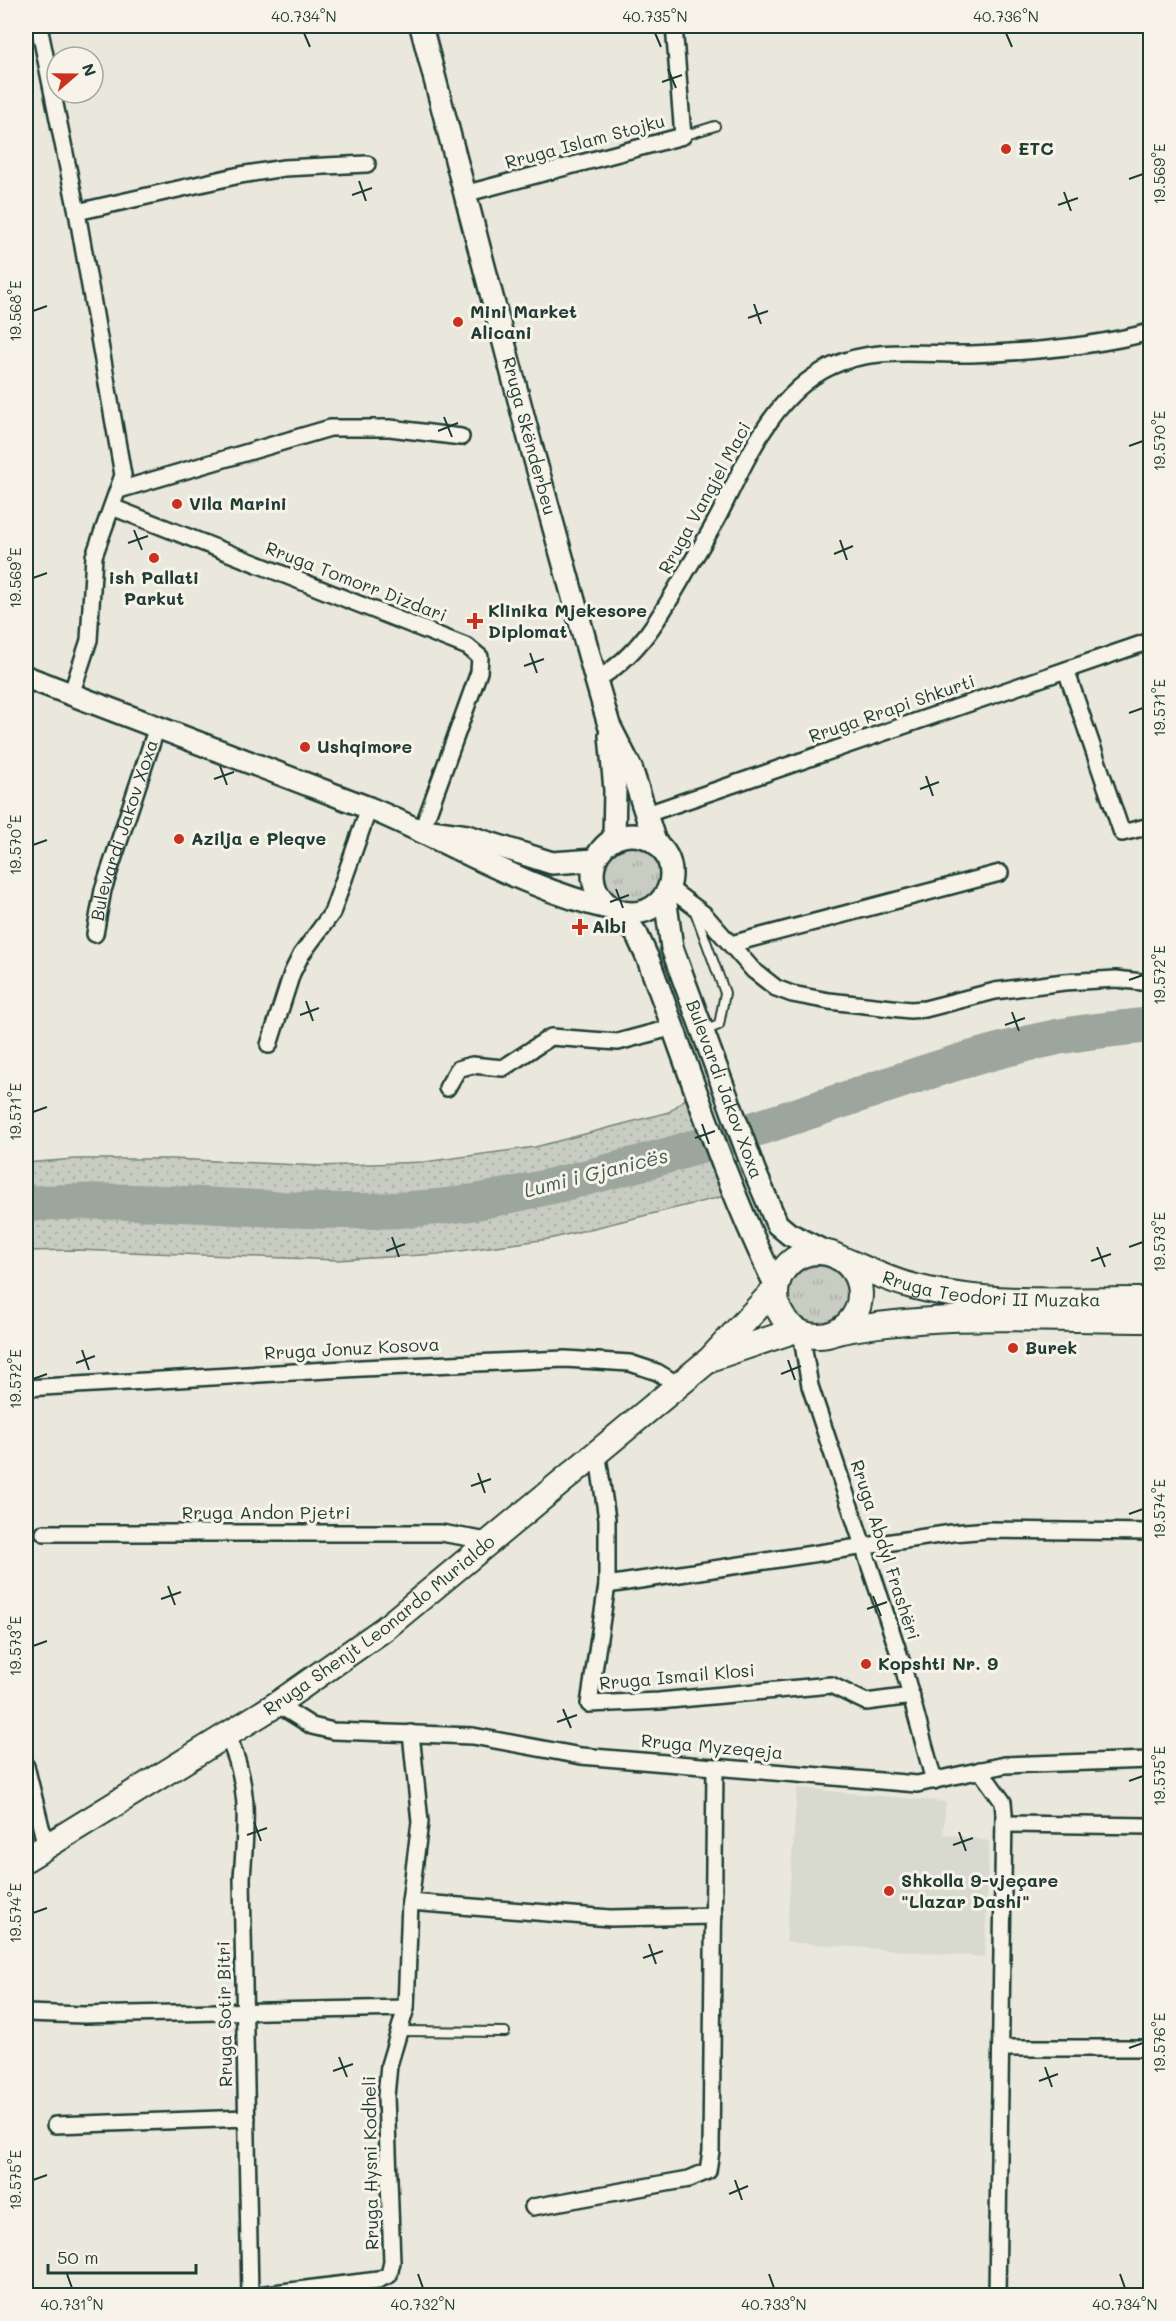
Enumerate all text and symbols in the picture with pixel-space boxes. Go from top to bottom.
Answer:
text: 40.734°N [271,6,337,26]
text: 40.735°N [622,6,688,26]
text: 40.736°N [973,6,1039,26]
north arrow [45,45,105,105]
text: N [78,60,102,79]
street label: Rruga Islam Stojku [502,108,667,174]
place label: ETC [1018,136,1054,160]
marker: ETC [999,142,1013,156]
text: 19.569°E [1149,143,1169,205]
text: 19.568°E [5,280,25,342]
place label: Mini Market Alicani [470,299,577,344]
marker: Mini Market Alicani [451,315,465,329]
street label: Rruga Skënderbeu [497,354,563,518]
text: 19.570°E [1149,410,1169,471]
street label: Rruga Vangjel Maci [652,417,756,578]
place label: Vila Marini [189,491,287,515]
marker: Vila Marini [170,497,184,511]
street label: Rruga Tomorr Dizdari [262,535,450,627]
text: 19.569°E [5,547,25,609]
marker: ish Pallati Parkut [147,551,161,565]
place label: ish Pallati Parkut [109,565,199,610]
place label: Klinika Mjekesore Diplomat [488,598,647,643]
marker: Klinika Mjekesore Diplomat [466,612,484,630]
street label: Rruga Rrapi Shkurti [805,668,978,748]
text: 19.571°E [1149,679,1169,737]
place label: Ushqimore [317,734,412,758]
street label: Bulevardi Jakov Xoxa [85,736,163,923]
marker: Ushqimore [298,740,312,754]
text: 19.570°E [5,814,25,875]
place label: Azilja e Pleqve [191,826,326,850]
marker: Azilja e Pleqve [172,832,186,846]
place label: Albi [592,914,627,938]
marker: Albi [573,920,587,934]
text: 19.572°E [1149,945,1169,1005]
street label: Bulevardi Jakov Xoxa [681,996,769,1182]
text: 19.571°E [5,1083,25,1141]
water label: Lumi i Gjanicës [521,1142,671,1203]
text: 19.573°E [1149,1211,1169,1272]
street label: Rruga Teodori II Muzaka [879,1264,1101,1312]
street label: Rruga Jonuz Kosova [264,1331,440,1365]
place label: Burek [1025,1335,1077,1359]
marker: Burek [1006,1341,1020,1355]
text: 19.572°E [5,1349,25,1409]
street label: Rruga Abdyl Frashëri [846,1457,926,1643]
text: 19.574°E [1149,1478,1169,1539]
street label: Rruga Andon Pjetri [182,1500,350,1524]
street label: Rruga Shenjt Leonardo Murialdo [259,1529,500,1720]
text: 19.573°E [5,1615,25,1676]
place label: Kopshti Nr. 9 [878,1651,998,1675]
street label: Rruga Ismail Klosi [598,1657,756,1695]
marker: Kopshti Nr. 9 [859,1657,873,1671]
street label: Rruga Myzeqeja [640,1728,784,1764]
text: 19.575°E [1149,1745,1169,1806]
place label: Shkolla 9-vjeçare "Llazar Dashi" [901,1868,1058,1913]
text: 19.574°E [5,1882,25,1943]
marker: Shkolla 9-vjeçare "Llazar Dashi" [882,1884,896,1898]
street label: Rruga Sotir Bitri [211,1941,237,2087]
text: 19.576°E [1149,2012,1169,2073]
street label: Rruga Hysni Kodheli [356,2076,384,2250]
text: 19.575°E [5,2149,25,2210]
scale bar [48,2237,196,2275]
text: 50 m [57,2245,99,2269]
text: 40.731°N [40,2294,104,2314]
text: 40.732°N [391,2294,455,2314]
text: 40.733°N [741,2294,807,2314]
text: 40.734°N [1092,2294,1158,2314]

